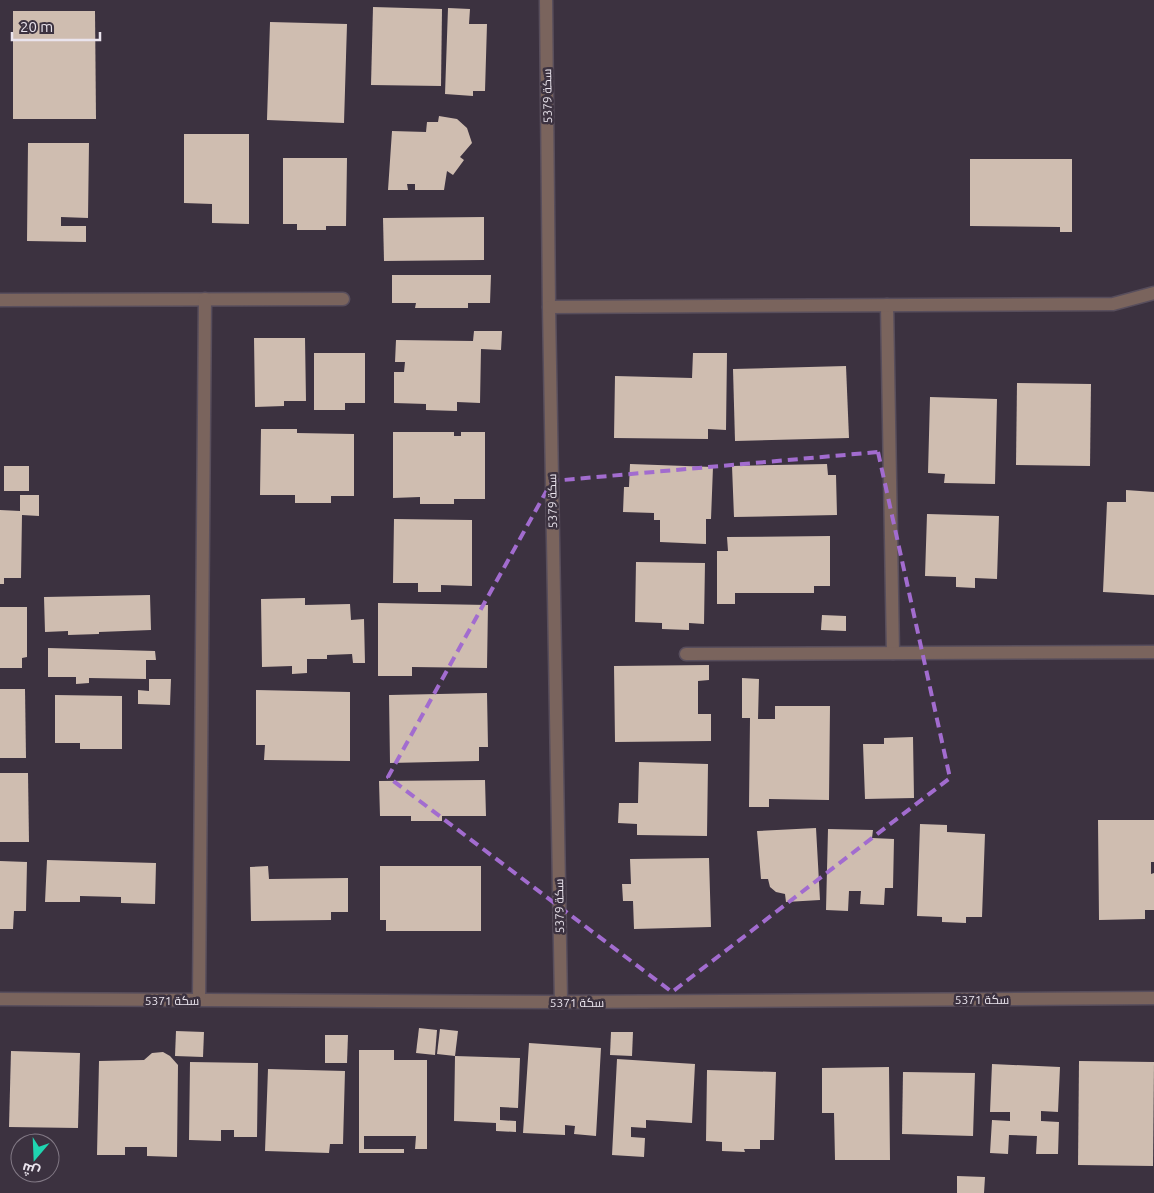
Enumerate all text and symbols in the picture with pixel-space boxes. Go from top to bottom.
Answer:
scale bar [12,10,100,42]
text: 20 m [20,18,53,35]
street label: سكة 5379 [540,69,554,123]
street label: سكة 5379 [545,474,559,528]
street label: سكة 5379 [552,879,566,933]
street label: سكة 5371 [955,993,1009,1006]
street label: سكة 5371 [145,994,199,1007]
street label: سكة 5371 [550,996,604,1009]
north arrow [10,1133,60,1183]
text: ش [20,1159,42,1181]

